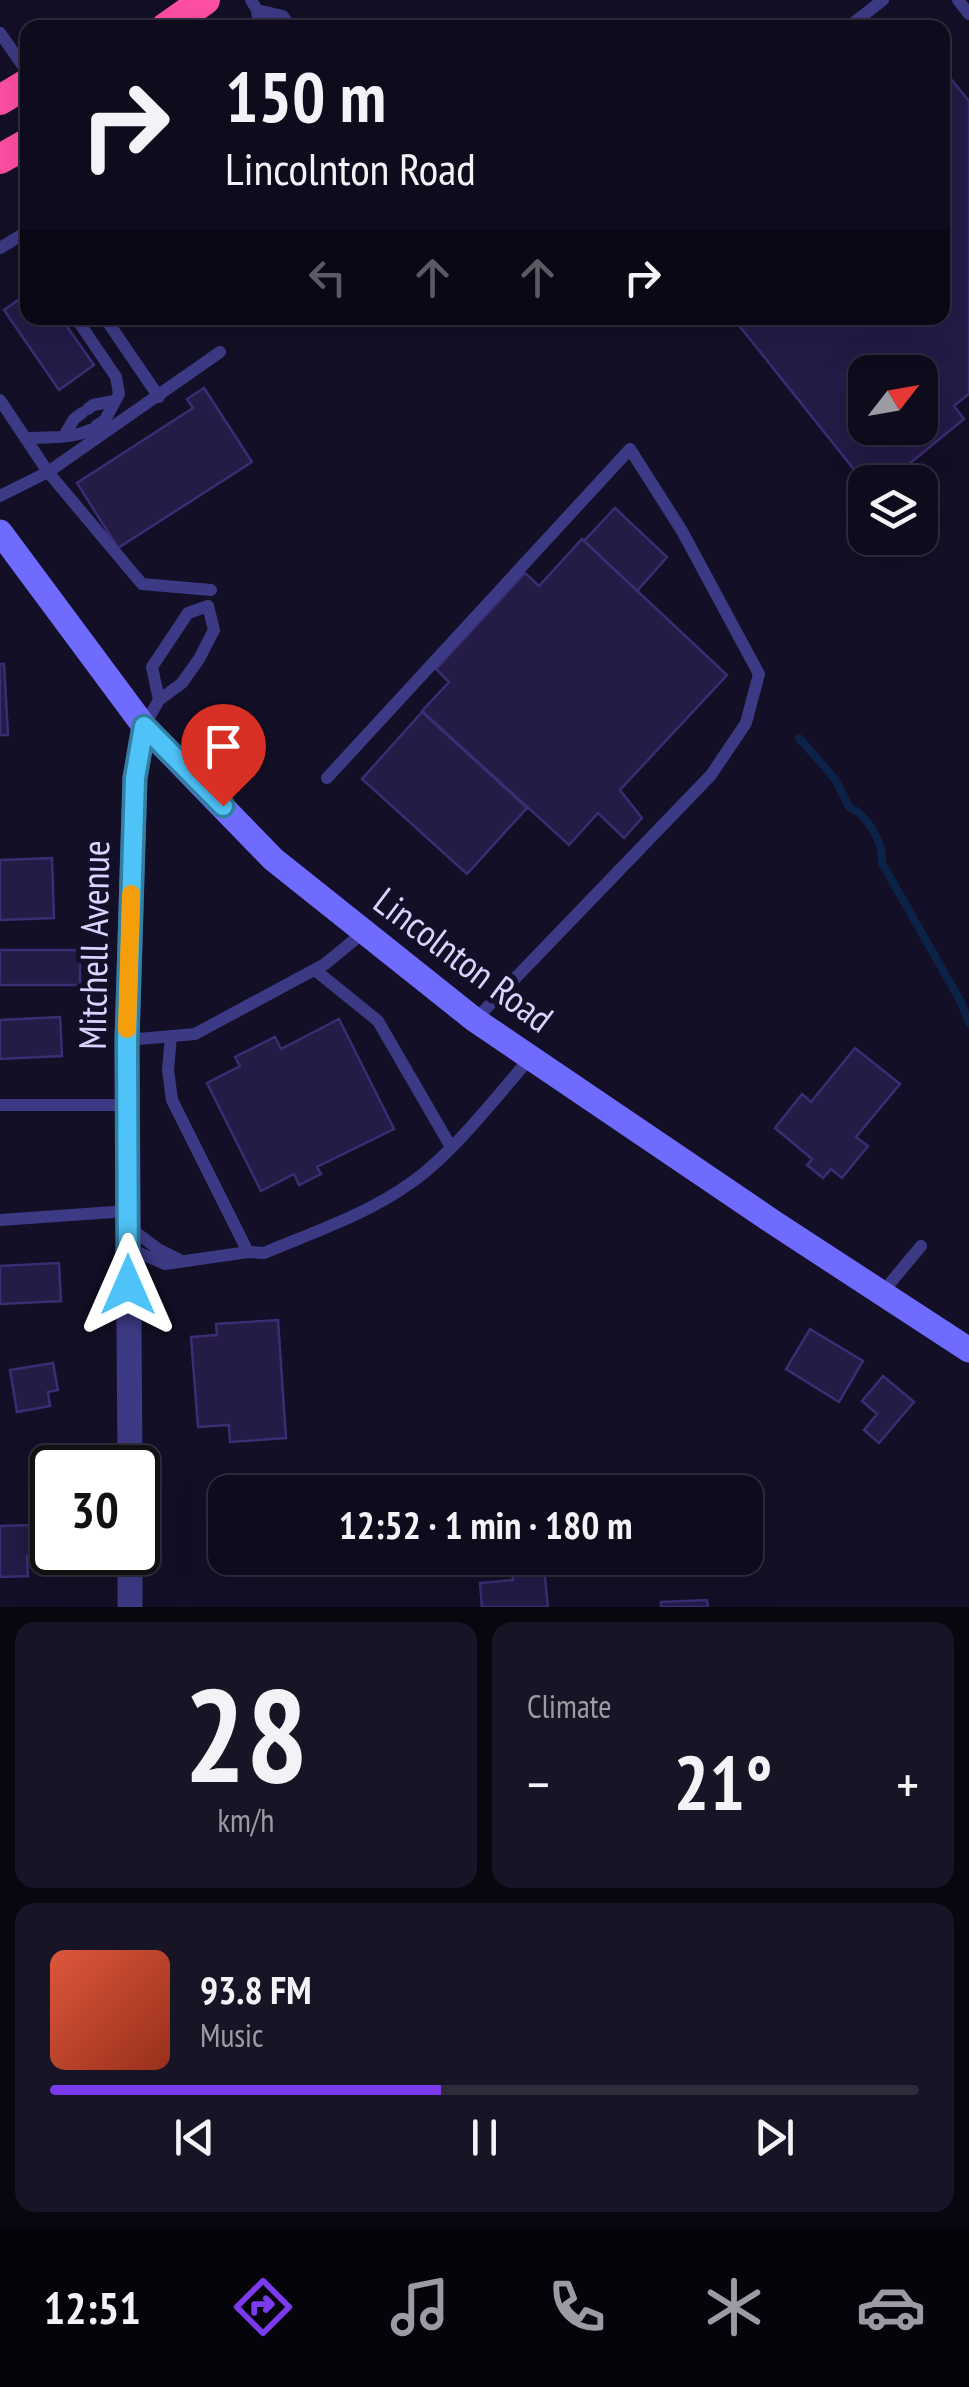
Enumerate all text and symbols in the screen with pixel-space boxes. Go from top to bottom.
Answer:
text: 150 m [225,51,386,141]
icon: right [60,60,190,190]
text: Lincolnton Road [225,139,476,197]
icon: left [300,250,355,305]
icon: ahead [405,250,460,305]
icon: ahead [510,250,565,305]
icon: right [615,250,670,305]
north arrow [848,355,938,445]
map controls [848,355,938,555]
button: layers [848,465,938,555]
pin [181,704,266,807]
icon: arrive [196,719,251,774]
street label: Mitchell Avenue [67,840,119,1050]
street label: Lincolnton Road [365,876,563,1042]
position arrow [76,1233,180,1337]
speed limit sign: 30 [30,1445,160,1575]
text: 12:52 · 1 min · 180 m [339,1500,632,1549]
text: 28 [184,1650,308,1818]
text: Climate [527,1685,611,1727]
text: 21° [673,1734,773,1831]
text: − [527,1748,550,1819]
text: + [896,1748,919,1819]
text: km/h [218,1799,274,1841]
text: 93.8 FM [200,1965,312,2014]
text: Music [200,2014,263,2056]
icon: previous [167,2110,222,2165]
icon: pause [457,2110,512,2165]
icon: next [747,2110,802,2165]
icon: directions [228,2272,298,2342]
icon: music [385,2272,455,2342]
icon: phone [542,2272,612,2342]
icon: climate [699,2272,769,2342]
icon: car [856,2272,926,2342]
text: 12:51 [43,2278,141,2336]

